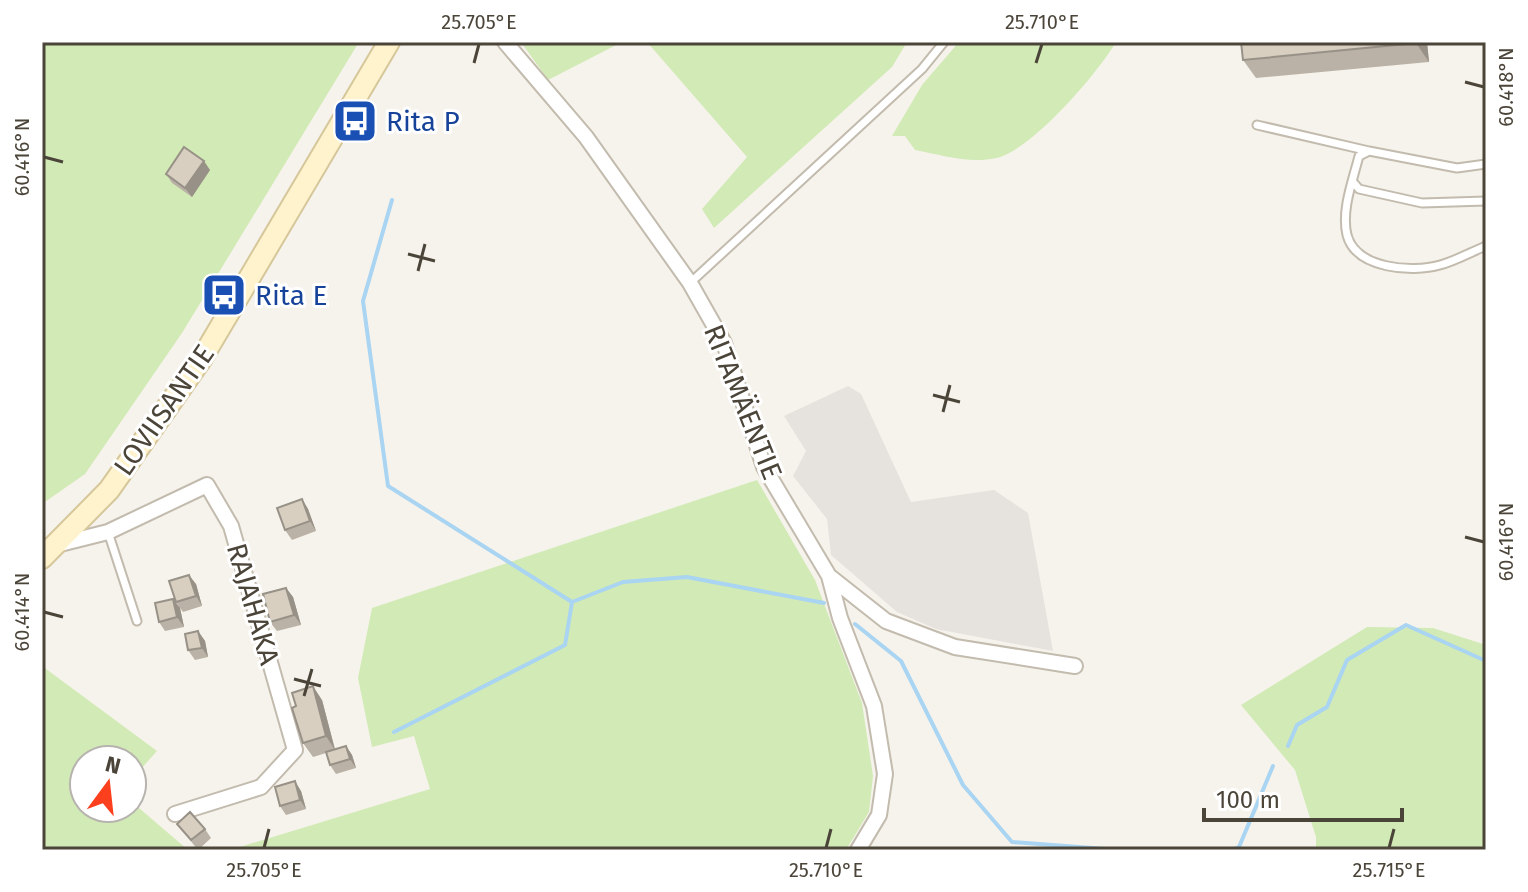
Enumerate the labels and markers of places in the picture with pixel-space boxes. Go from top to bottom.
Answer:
bus stop icon: Rita P [331,97,379,145]
place label: Rita P [386,105,460,138]
bus stop icon: Rita E [200,271,248,319]
place label: Rita E [255,279,327,312]

